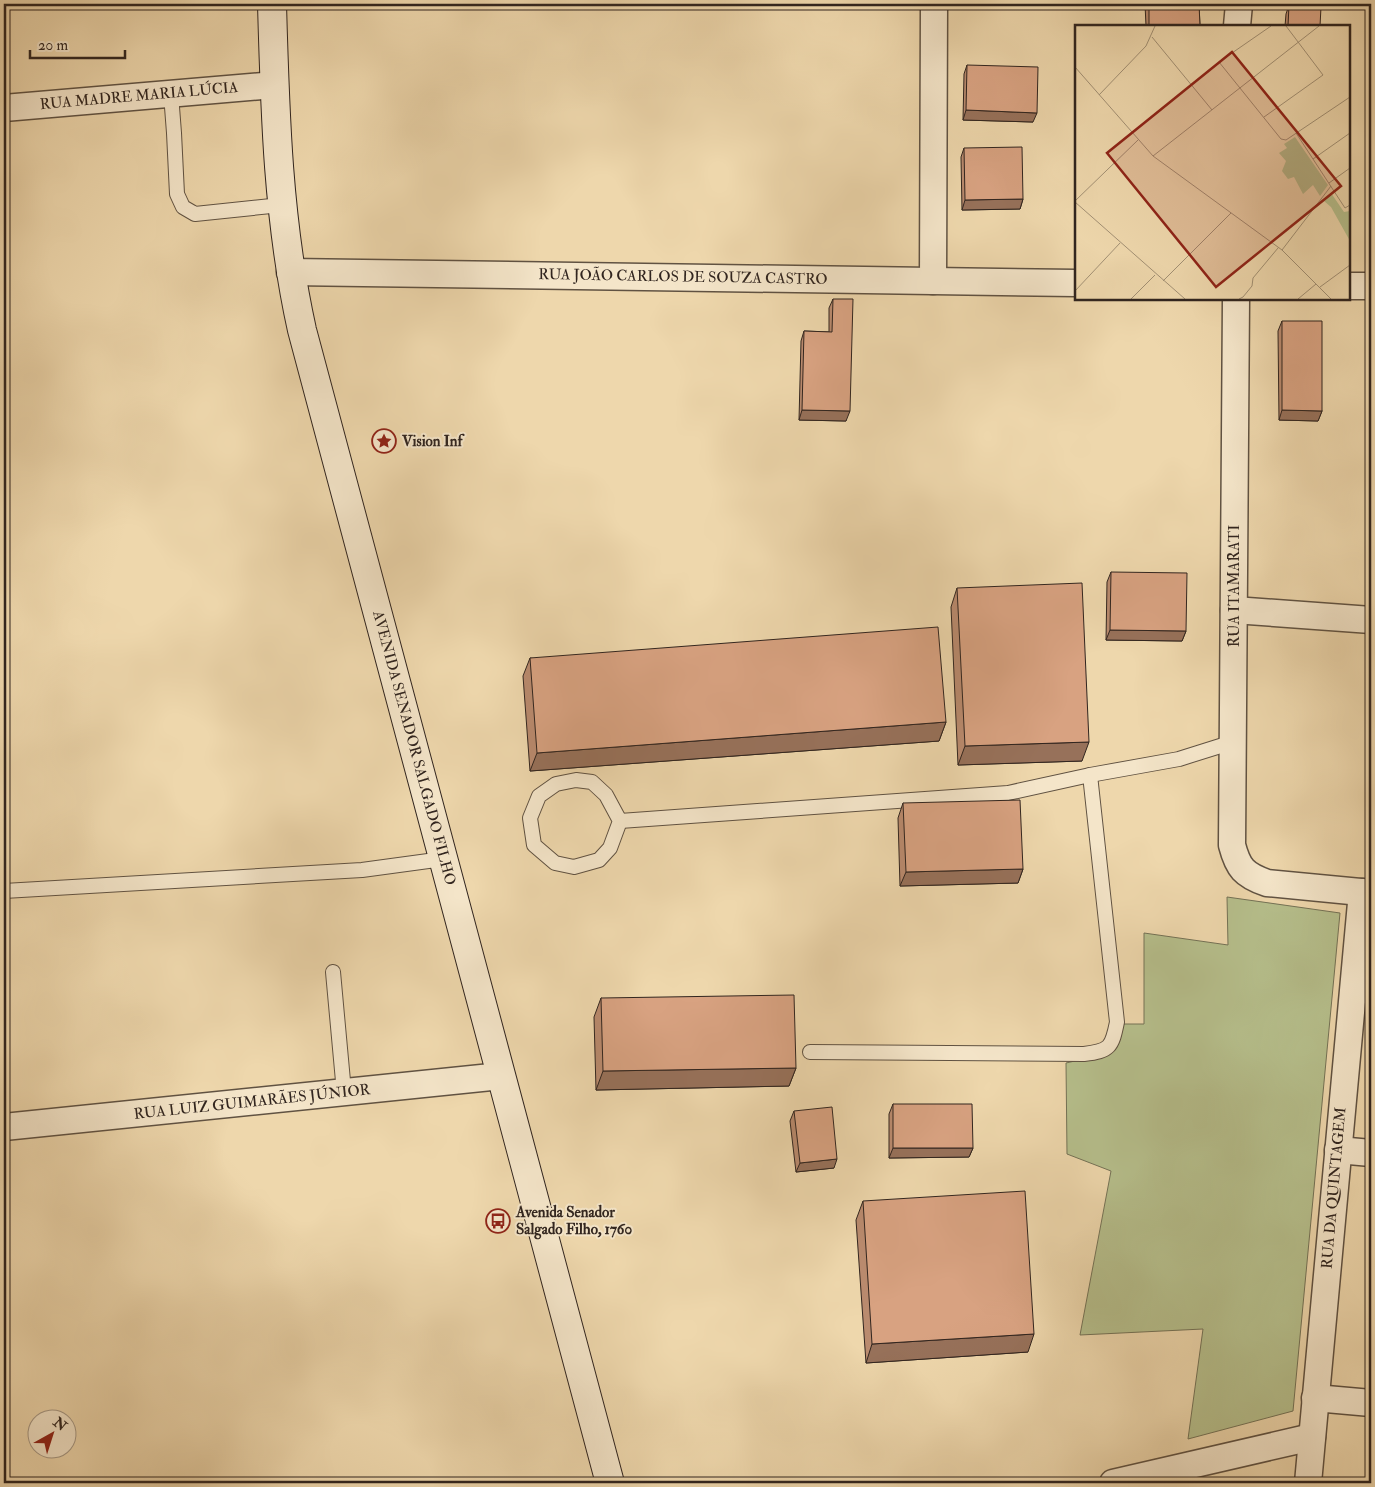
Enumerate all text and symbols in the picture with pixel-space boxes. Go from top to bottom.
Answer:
inset map [1075,25,1350,300]
scale bar [30,28,125,60]
text: 20 m [38,36,68,55]
street label: RUA MADRE MARIA LÚCIA [39,76,240,114]
street label: RUA JOÃO CARLOS DE SOUZA CASTRO [538,264,828,290]
place icon: Vision Inf [371,428,397,454]
place label: Vision Inf [401,432,466,451]
street label: RUA ITAMARATI [1225,525,1244,647]
street label: AVENIDA SENADOR SALGADO FILHO [368,608,460,887]
street label: RUA LUIZ GUIMARÃES JÚNIOR [133,1078,372,1125]
street label: RUA DA QUINTAGEM [1317,1106,1351,1270]
place label: Avenida Senador Salgado Filho, 1760 [515,1203,632,1240]
bus stop icon: Avenida Senador Salgado Filho, 1760 [485,1208,511,1234]
north arrow [28,1410,78,1460]
text: N [49,1413,70,1435]

